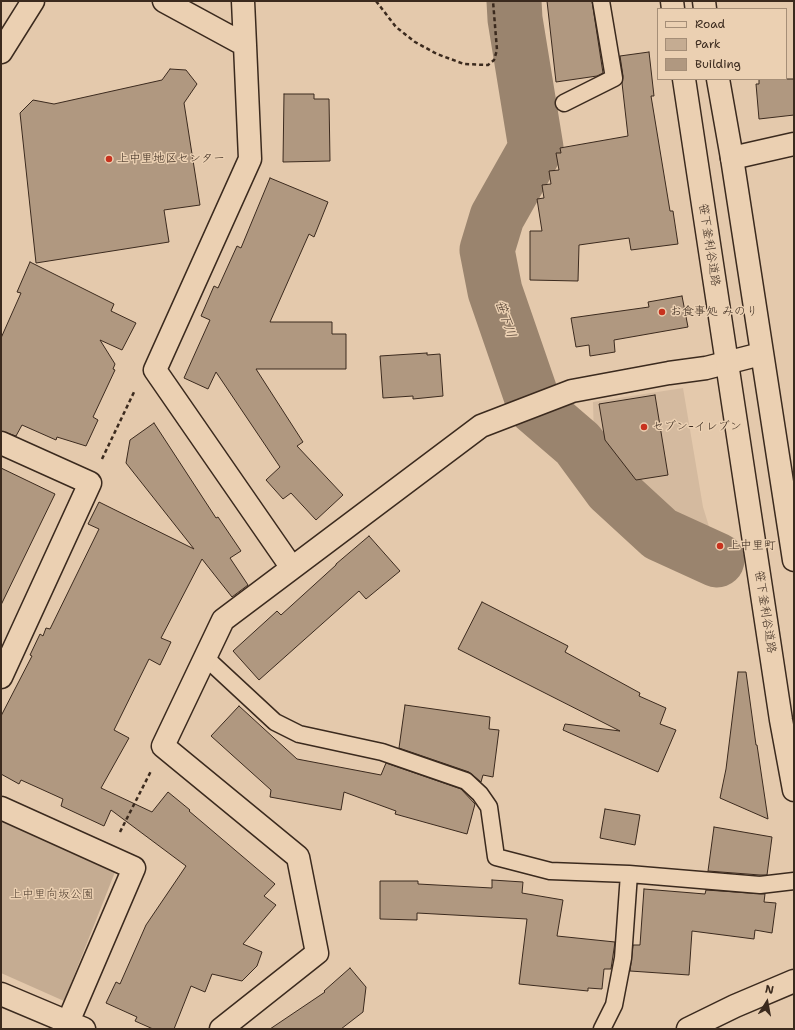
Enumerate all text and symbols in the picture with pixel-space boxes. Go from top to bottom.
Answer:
legend [657,8,787,80]
text: Road [695,16,725,32]
text: Park [695,36,721,52]
text: Building [695,56,741,72]
place label: 上中里地区センター [117,152,225,166]
marker: 上中里地区センター [104,154,114,164]
street label: 笹下釜利谷道路 [695,202,723,288]
water label: 笹下川 [491,298,519,340]
place label: お食事処 みのり [670,305,758,319]
marker: お食事処 みのり [657,307,667,317]
place label: セブン-イレブン [652,420,742,434]
marker: セブン-イレブン [639,422,649,432]
place label: 上中里町 [728,539,776,553]
marker: 上中里町 [715,541,725,551]
street label: 笹下釜利谷道路 [751,569,779,655]
park label: 上中里向坂公園 [10,888,94,902]
north arrow [747,982,787,1022]
text: N [764,982,775,998]

